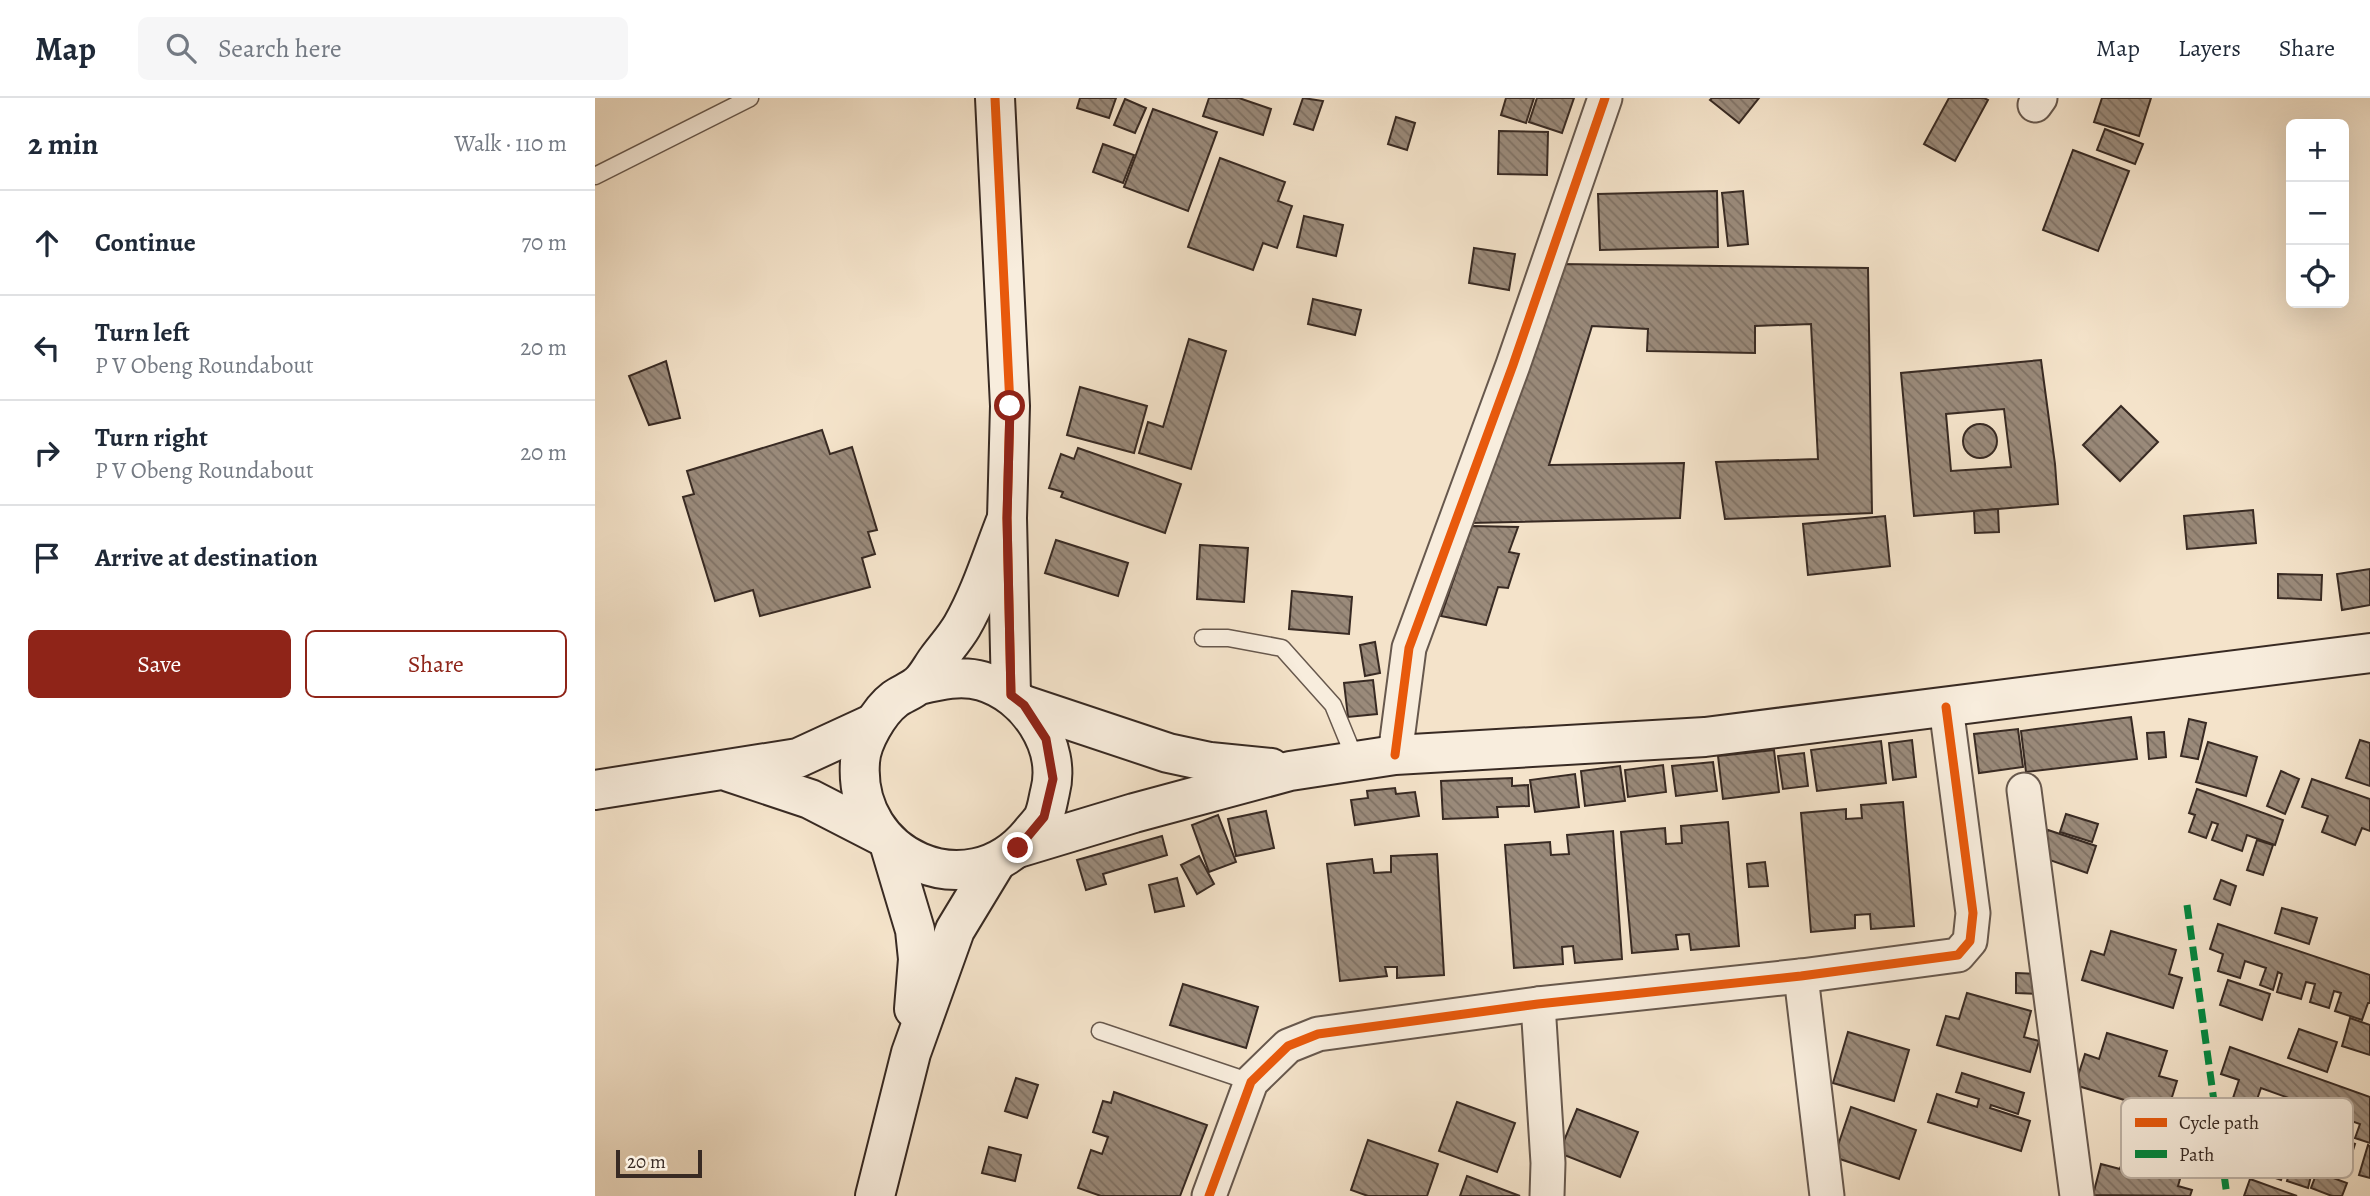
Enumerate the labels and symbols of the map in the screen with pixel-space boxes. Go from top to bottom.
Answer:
route start [994,390,1025,421]
route end [1002,832,1033,863]
legend [2121,1098,2353,1178]
text: Cycle path [2179,1110,2259,1136]
text: Path [2179,1142,2214,1168]
scale bar [616,1147,702,1179]

